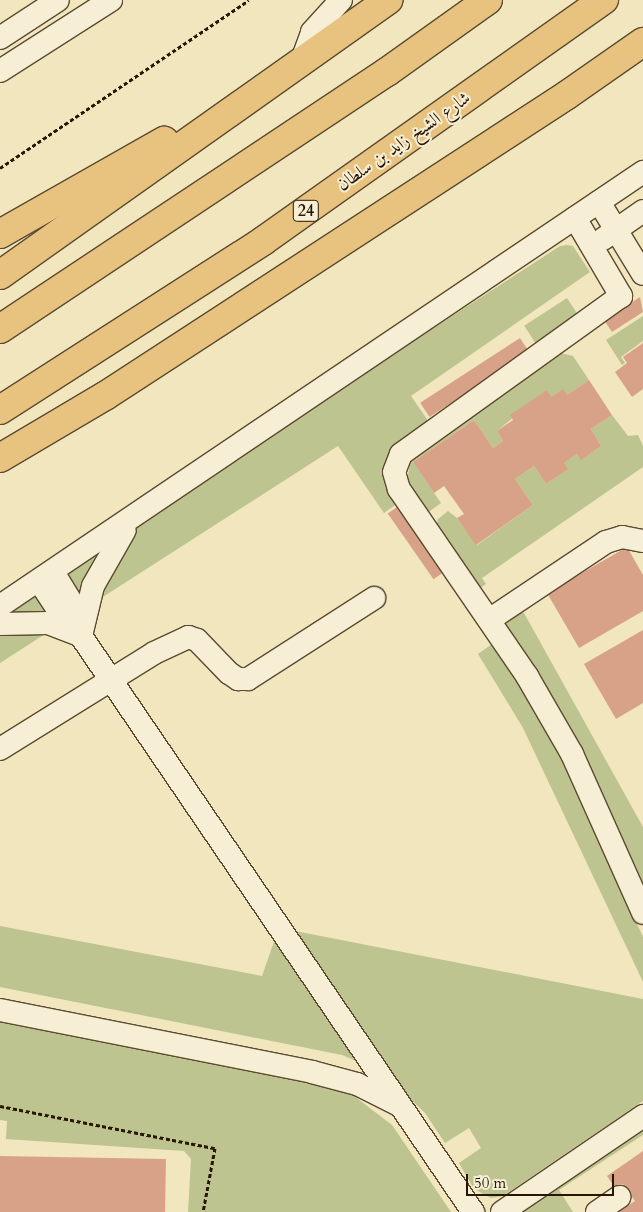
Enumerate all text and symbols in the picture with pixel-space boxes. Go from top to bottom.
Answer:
street label: شارع الشيخ زايد بن سلطان [333,88,475,196]
road number: 24 [292,198,320,225]
scale bar [468,1164,616,1196]
text: 50 m [474,1173,506,1193]

